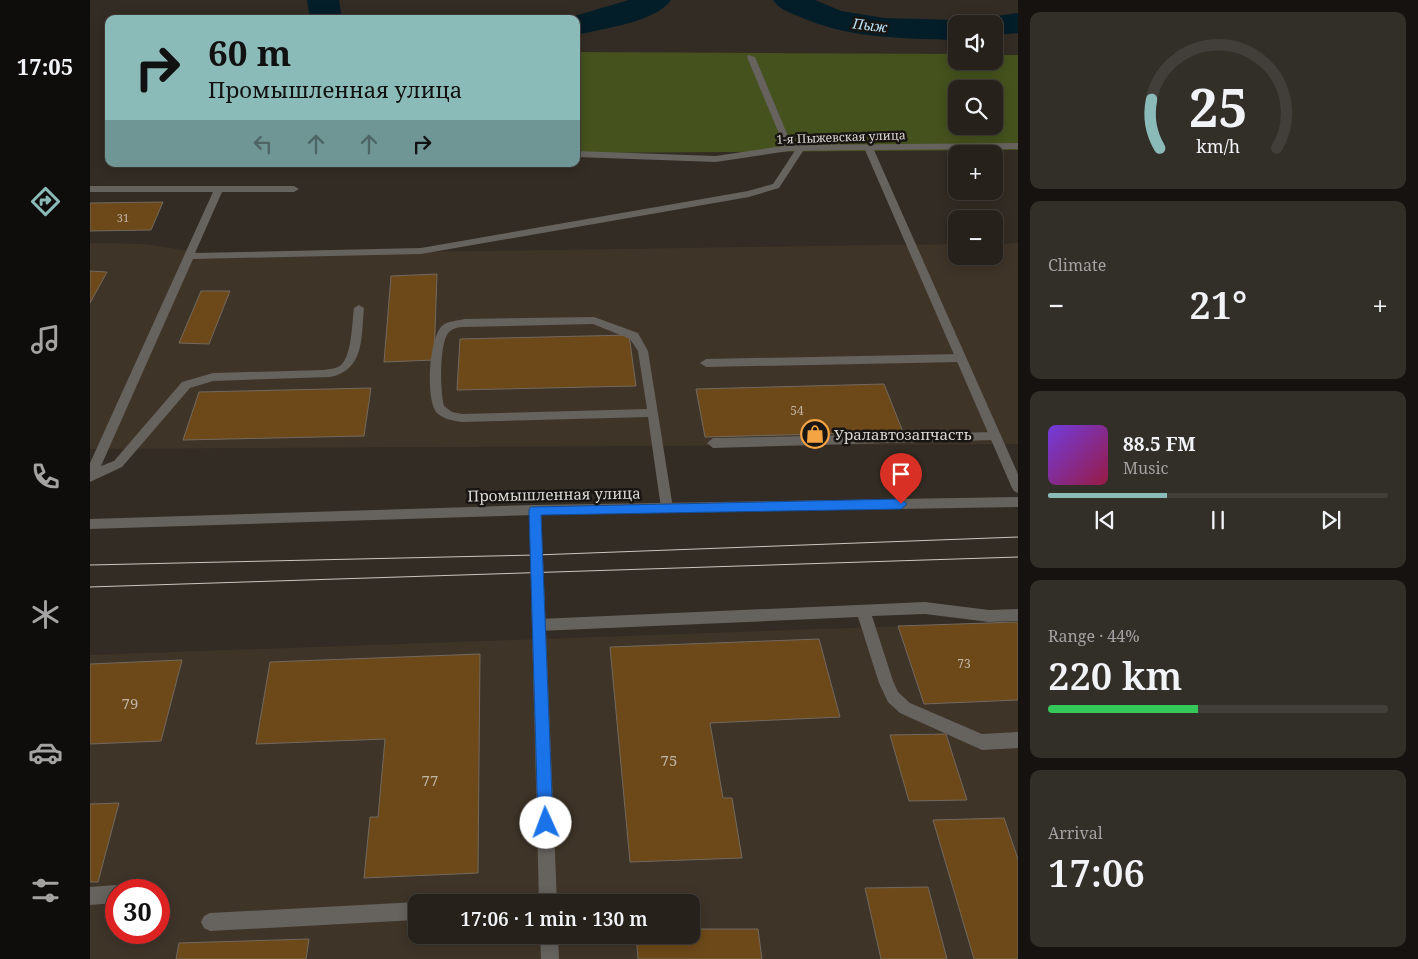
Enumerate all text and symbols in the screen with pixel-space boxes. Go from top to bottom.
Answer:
water label: Пыж [851,13,889,37]
map controls [948,15,1003,265]
button: sound [948,15,1003,70]
text: 60 m [208,29,291,76]
icon: right [125,35,190,100]
text: 17:05 [17,51,73,81]
text: 25 [1189,71,1247,142]
text: Промышленная улица [208,74,462,104]
button: search [948,80,1003,135]
street label: 1-я Пыжевская улица [776,126,906,148]
icon: left [249,130,277,158]
icon: ahead [302,130,330,158]
icon: ahead [355,130,383,158]
icon: right [408,130,436,158]
text: km/h [1196,134,1240,158]
button: + [948,145,1003,200]
icon: directions [28,184,63,219]
house number: 31 [117,210,129,225]
button: − [948,210,1003,265]
text: Climate [1048,254,1106,276]
text: 21° [1189,278,1247,330]
text: − [1048,286,1064,324]
text: + [1372,286,1388,324]
icon: music [28,322,63,357]
house number: 54 [790,402,804,419]
shop icon: Уралавтозапчасть [800,419,830,449]
place label: Уралавтозапчасть [834,424,972,444]
text: 88.5 FM [1123,431,1196,457]
pin [880,453,922,504]
text: Music [1123,457,1168,479]
icon: phone [28,459,63,494]
icon: arrive [887,460,915,488]
street label: Промышленная улица [467,482,641,506]
icon: previous [1091,506,1119,534]
icon: pause [1204,506,1232,534]
icon: next [1317,506,1345,534]
icon: climate [28,597,63,632]
text: Range · 44% [1048,625,1140,647]
text: 220 km [1048,649,1182,701]
house number: 73 [957,655,971,672]
house number: 79 [122,693,138,713]
icon: car [28,735,63,770]
house number: 75 [661,750,677,770]
house number: 77 [422,770,438,790]
position arrow [519,796,571,848]
text: Arrival [1048,822,1103,844]
text: 17:06 [1048,846,1145,898]
icon: filters [28,873,63,908]
speed limit sign: 30 [105,879,170,944]
text: 17:06 · 1 min · 130 m [460,906,648,932]

